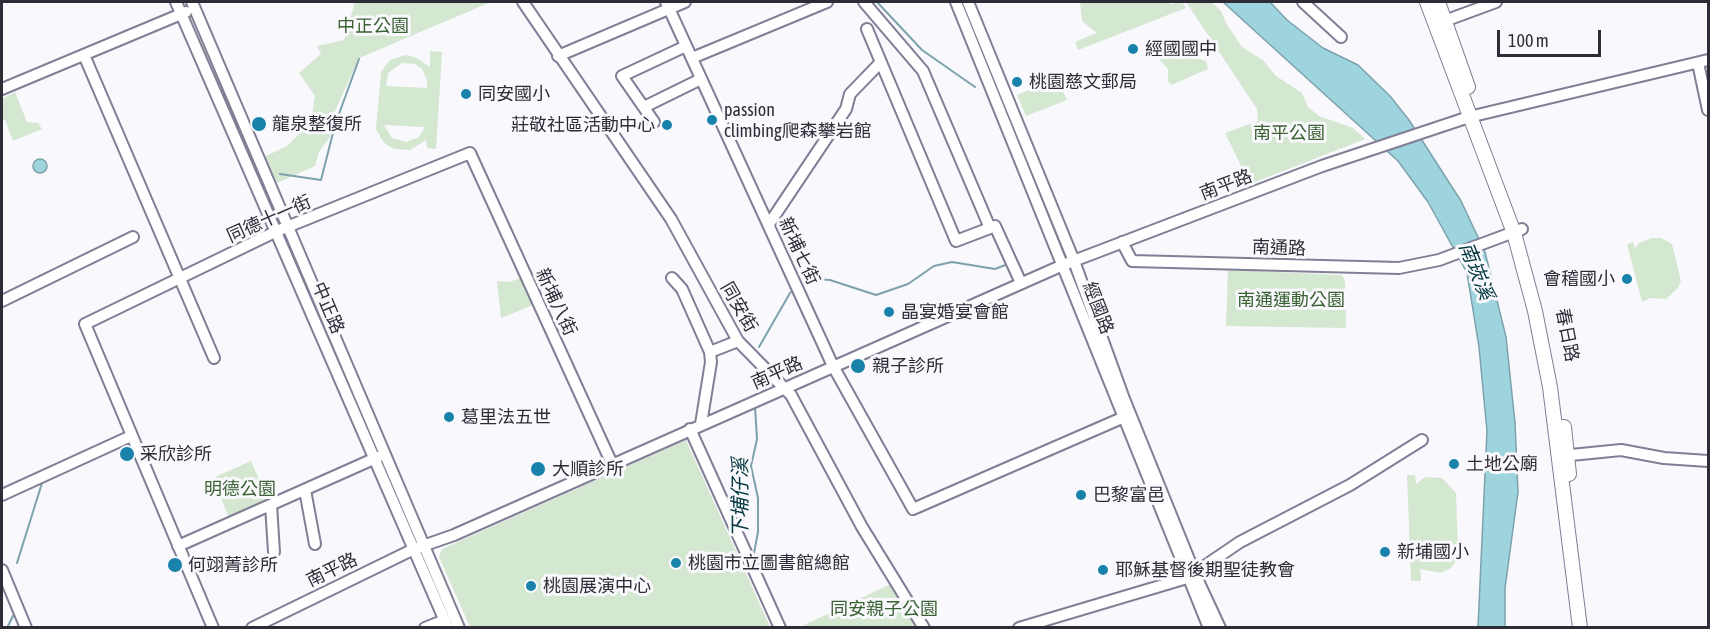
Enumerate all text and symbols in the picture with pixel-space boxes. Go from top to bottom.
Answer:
park label: 中正公園 [337,15,409,37]
scale bar [1500,18,1604,56]
text: 100 m [1508,30,1549,51]
place label: 經國國中 [1145,38,1217,60]
marker: 經國國中 [1126,42,1140,56]
place label: 桃園慈文郵局 [1029,71,1137,93]
marker: 桃園慈文郵局 [1010,75,1024,89]
place label: 同安國小 [478,83,550,105]
marker: 同安國小 [459,87,473,101]
place label: passion climbing爬森攀岩館 [724,99,872,142]
place label: 龍泉整復所 [272,113,362,135]
marker: passion climbing爬森攀岩館 [705,113,719,127]
place label: 莊敬社區活動中心 [511,114,655,136]
marker: 龍泉整復所 [250,115,268,133]
marker: 莊敬社區活動中心 [660,118,674,132]
park label: 南平公園 [1253,122,1325,144]
street label: 南平路 [1197,165,1255,205]
street label: 同德十一街 [223,191,315,247]
street label: 新埔七街 [774,214,824,288]
street label: 南通路 [1252,236,1306,260]
water label: 南崁溪 [1454,239,1498,303]
street label: 新埔八街 [531,265,581,339]
place label: 會稽國小 [1543,268,1615,290]
marker: 會稽國小 [1620,272,1634,286]
street label: 同安街 [716,278,762,336]
street label: 中正路 [308,279,348,337]
street label: 經國路 [1078,279,1118,337]
park label: 南通運動公園 [1237,289,1345,311]
place label: 晶宴婚宴會館 [901,301,1009,323]
marker: 晶宴婚宴會館 [882,305,896,319]
street label: 春日路 [1551,306,1583,364]
street label: 南平路 [748,352,806,394]
place label: 親子診所 [872,355,944,377]
marker: 親子診所 [849,357,867,375]
place label: 葛里法五世 [461,406,551,428]
marker: 葛里法五世 [442,410,456,424]
place label: 采欣診所 [140,443,212,465]
marker: 采欣診所 [118,445,136,463]
place label: 土地公廟 [1466,453,1538,475]
marker: 土地公廟 [1447,457,1461,471]
place label: 大順診所 [552,458,624,480]
water label: 下埔仔溪 [729,458,753,538]
marker: 大順診所 [529,460,547,478]
park label: 明德公園 [204,478,276,500]
place label: 巴黎富邑 [1093,484,1165,506]
marker: 巴黎富邑 [1074,488,1088,502]
place label: 新埔國小 [1397,541,1469,563]
marker: 新埔國小 [1378,545,1392,559]
street label: 南平路 [303,548,361,592]
place label: 桃園市立圖書館總館 [688,552,850,574]
place label: 何翊菁診所 [188,554,278,576]
marker: 何翊菁診所 [166,556,184,574]
marker: 桃園市立圖書館總館 [669,556,683,570]
place label: 耶穌基督後期聖徒教會 [1115,559,1295,581]
marker: 耶穌基督後期聖徒教會 [1096,563,1110,577]
place label: 桃園展演中心 [543,575,651,597]
marker: 桃園展演中心 [524,579,538,593]
park label: 同安親子公園 [830,598,938,620]

